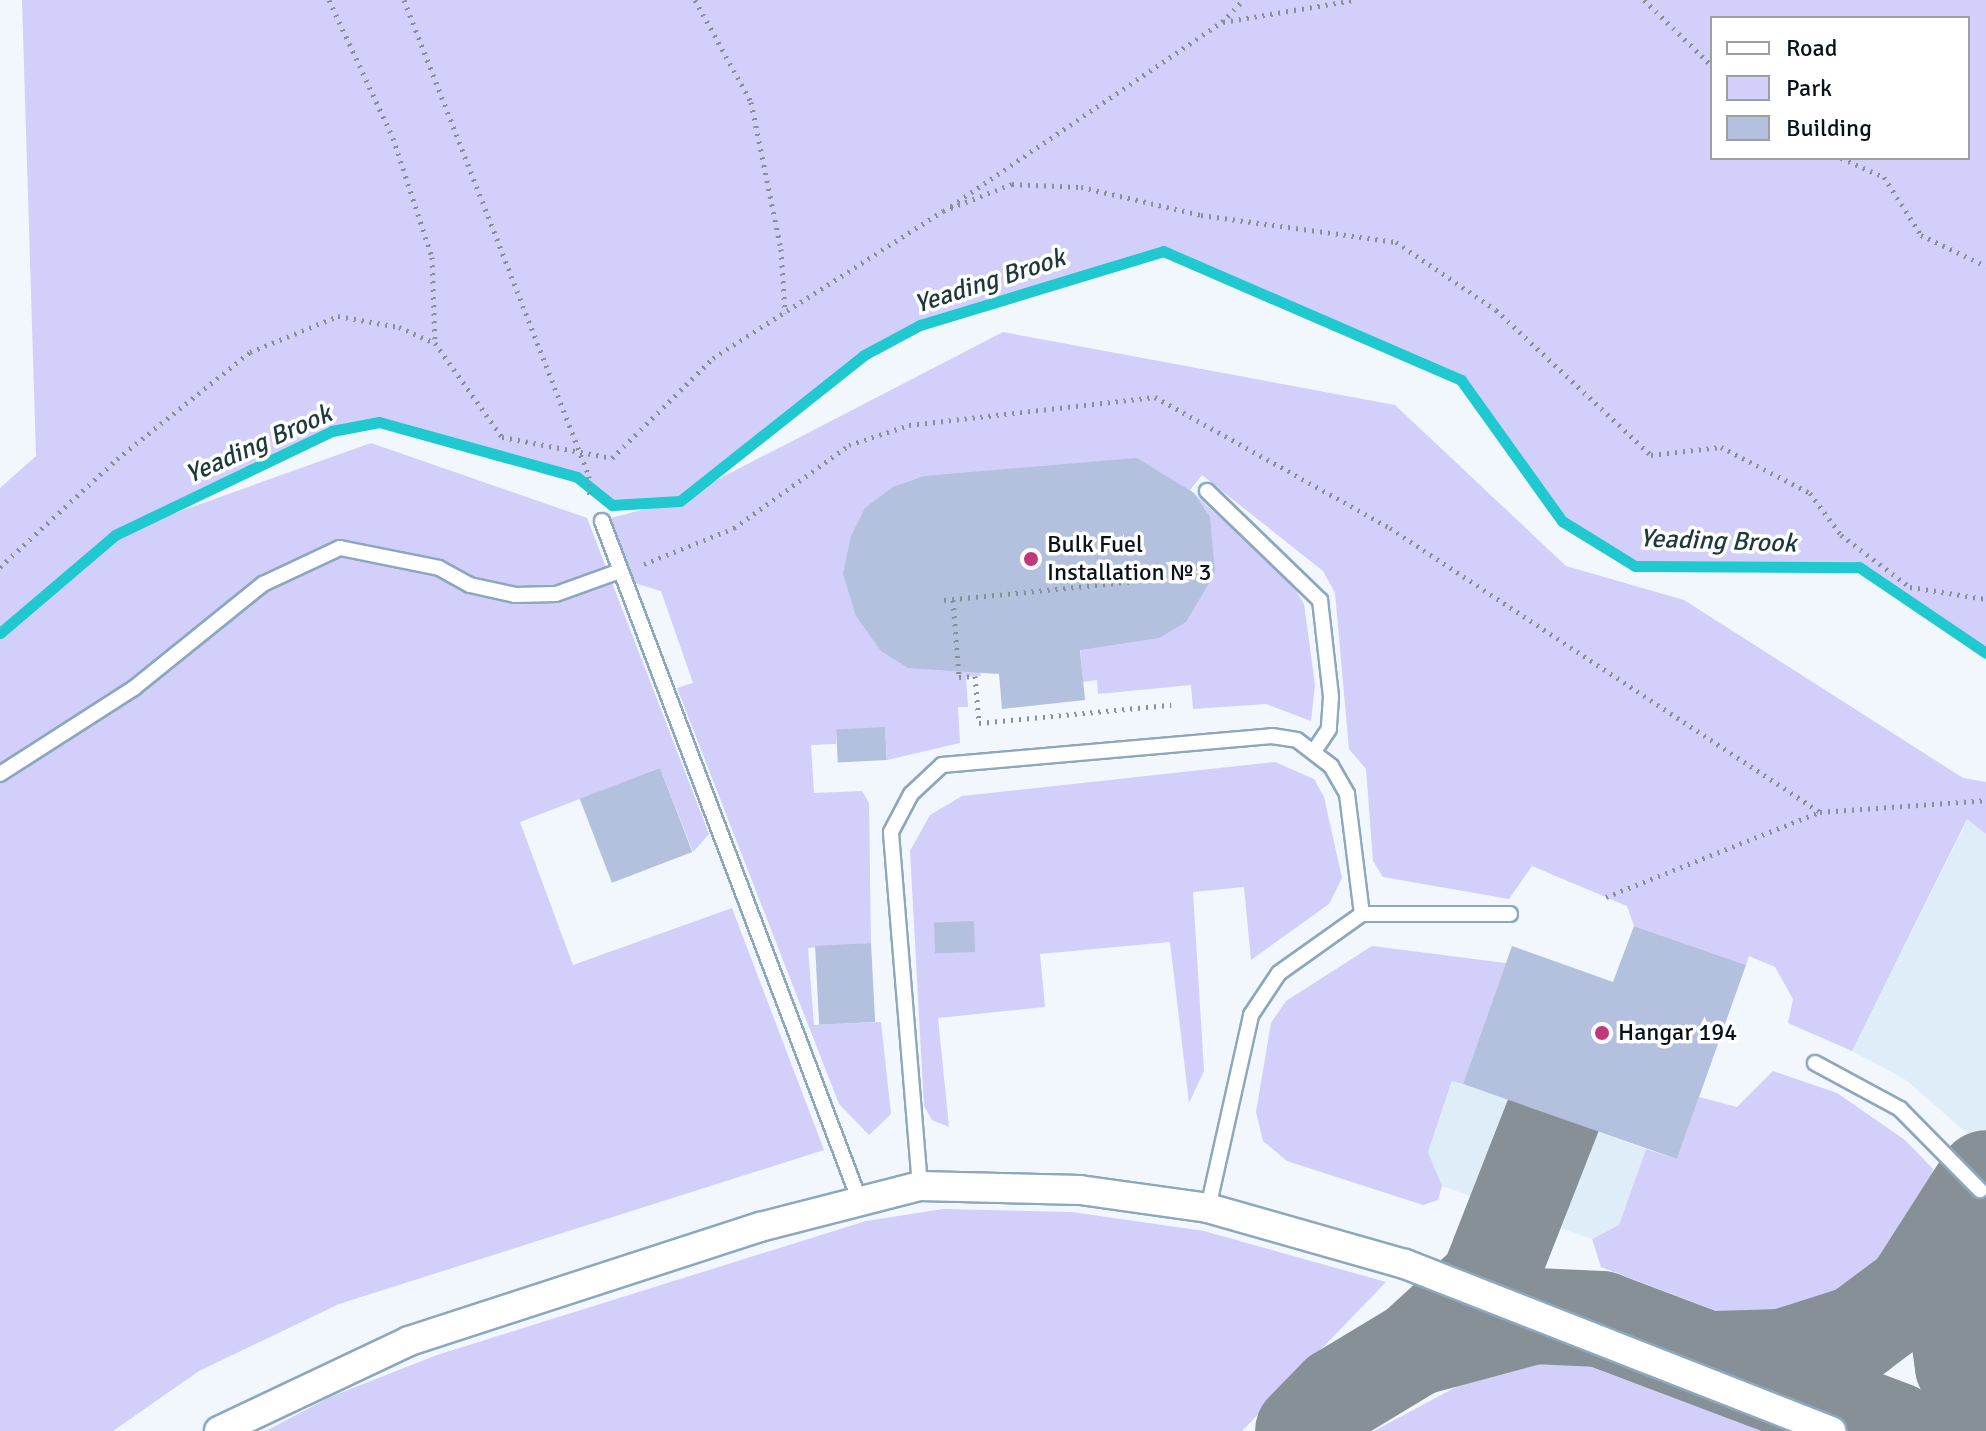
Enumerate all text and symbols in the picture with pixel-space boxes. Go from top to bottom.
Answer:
legend [1710,16,1970,160]
text: Road [1786,33,1837,63]
text: Park [1786,73,1832,103]
text: Building [1786,113,1872,143]
water label: Yeading Brook [911,243,1069,321]
water label: Yeading Brook [181,399,337,491]
water label: Yeading Brook [1639,524,1797,560]
place label: Bulk Fuel Installation № 3 [1047,531,1211,587]
marker: Bulk Fuel Installation № 3 [1022,550,1040,568]
place label: Hangar 194 [1618,1019,1737,1047]
marker: Hangar 194 [1593,1024,1611,1042]

